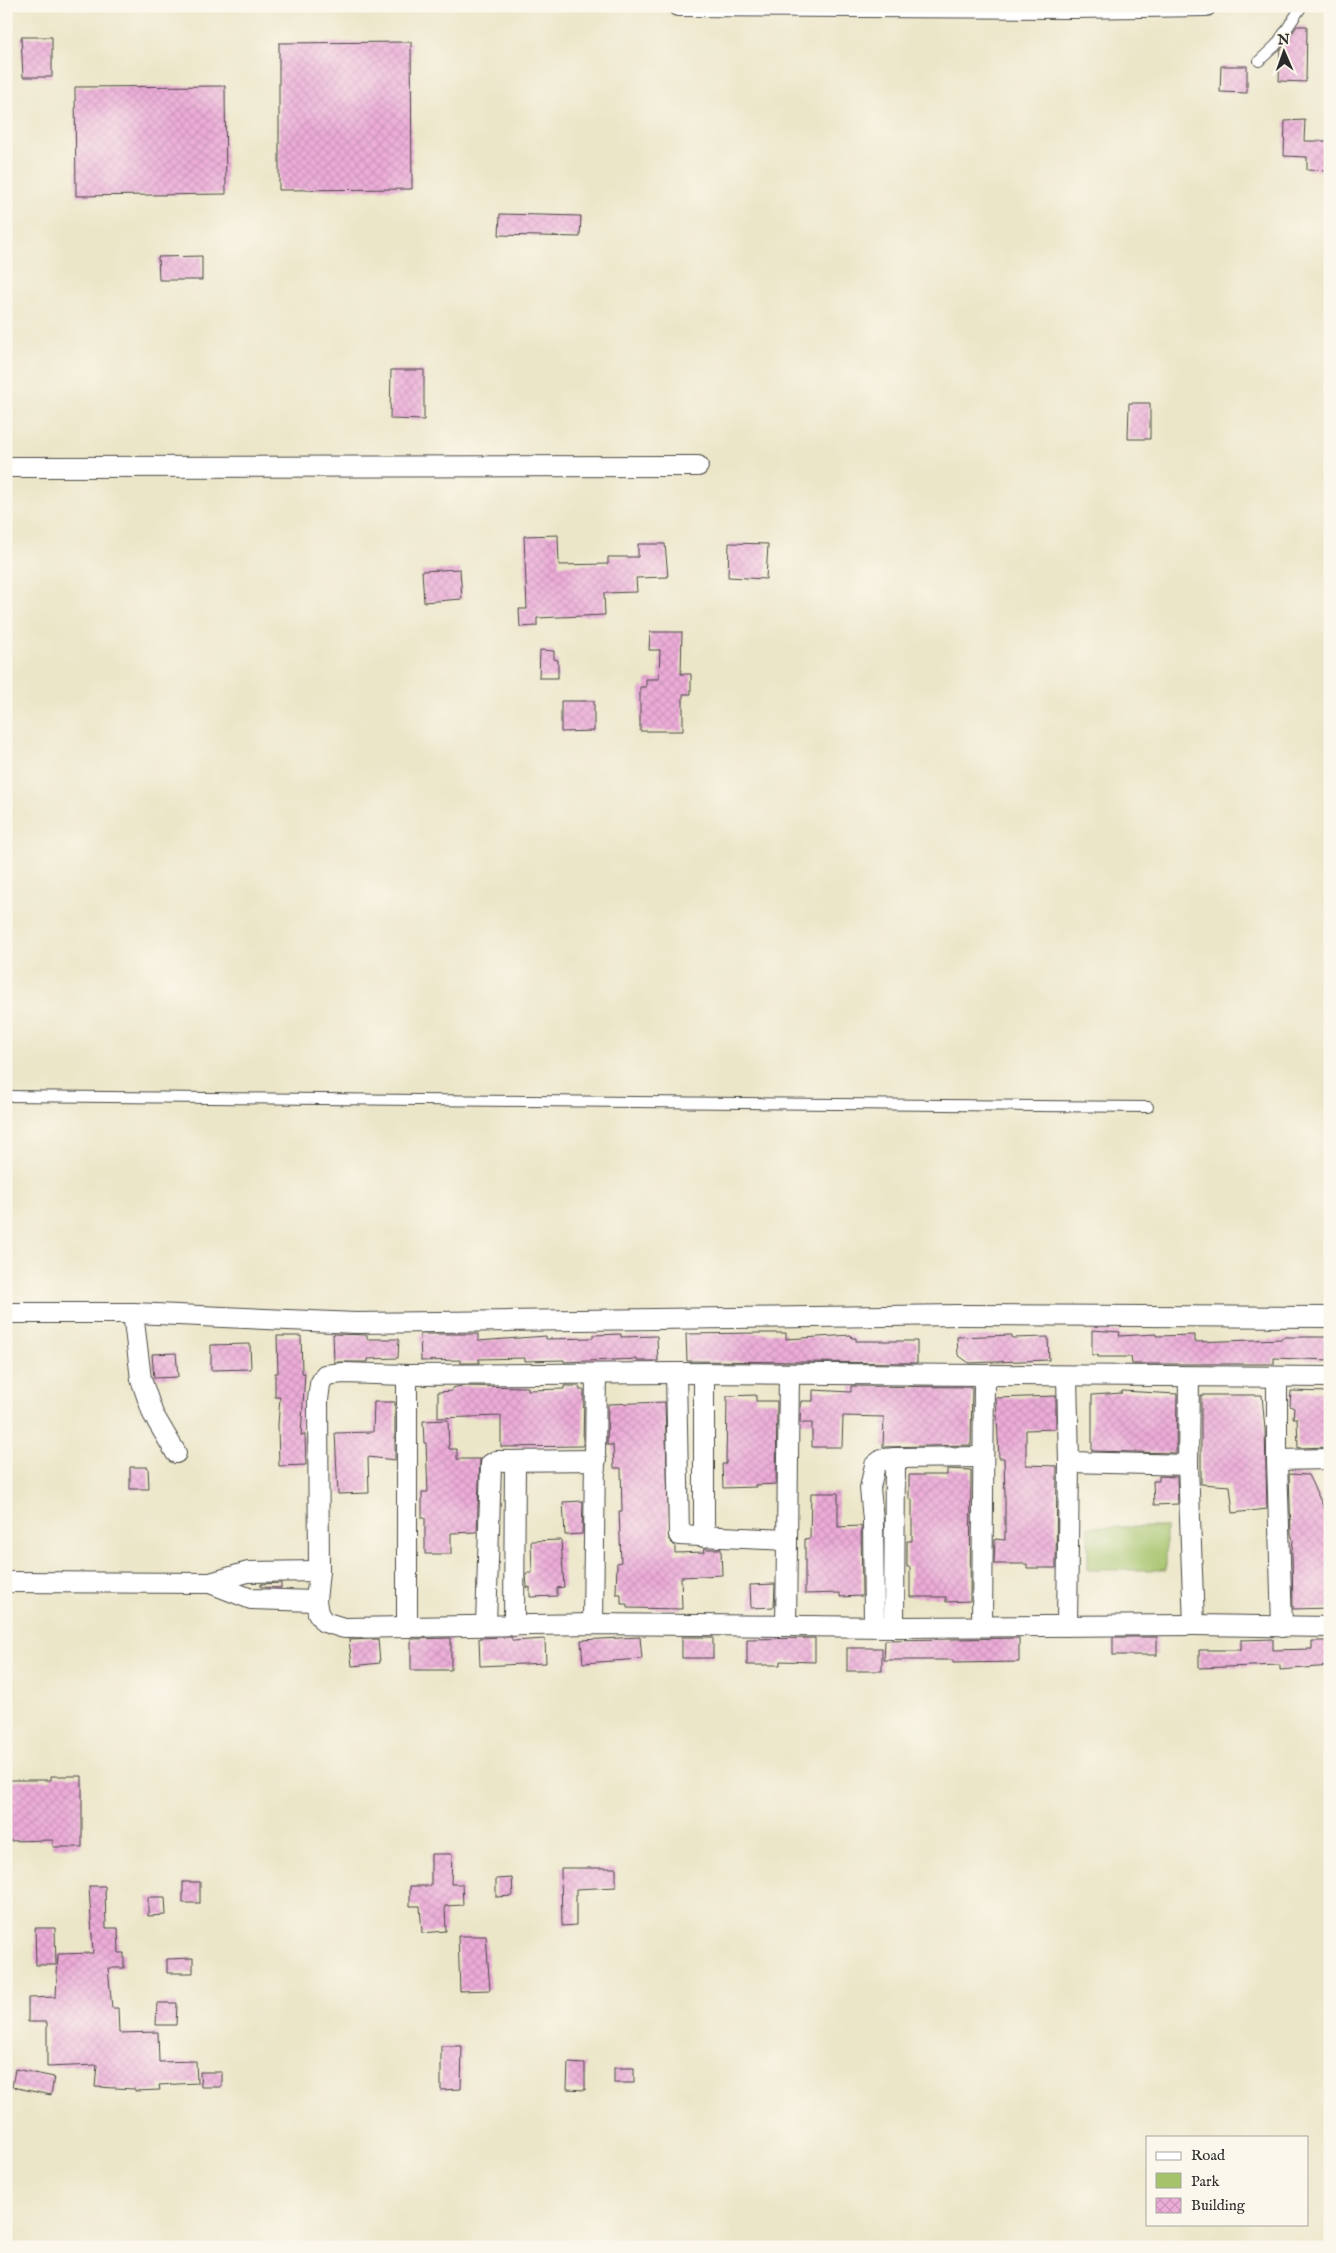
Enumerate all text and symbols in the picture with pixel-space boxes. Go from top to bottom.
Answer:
north arrow [1258,28,1308,78]
text: N [1276,31,1290,49]
legend [1146,2136,1308,2226]
text: Road [1191,2146,1226,2165]
text: Park [1191,2172,1221,2191]
text: Building [1191,2196,1246,2215]

